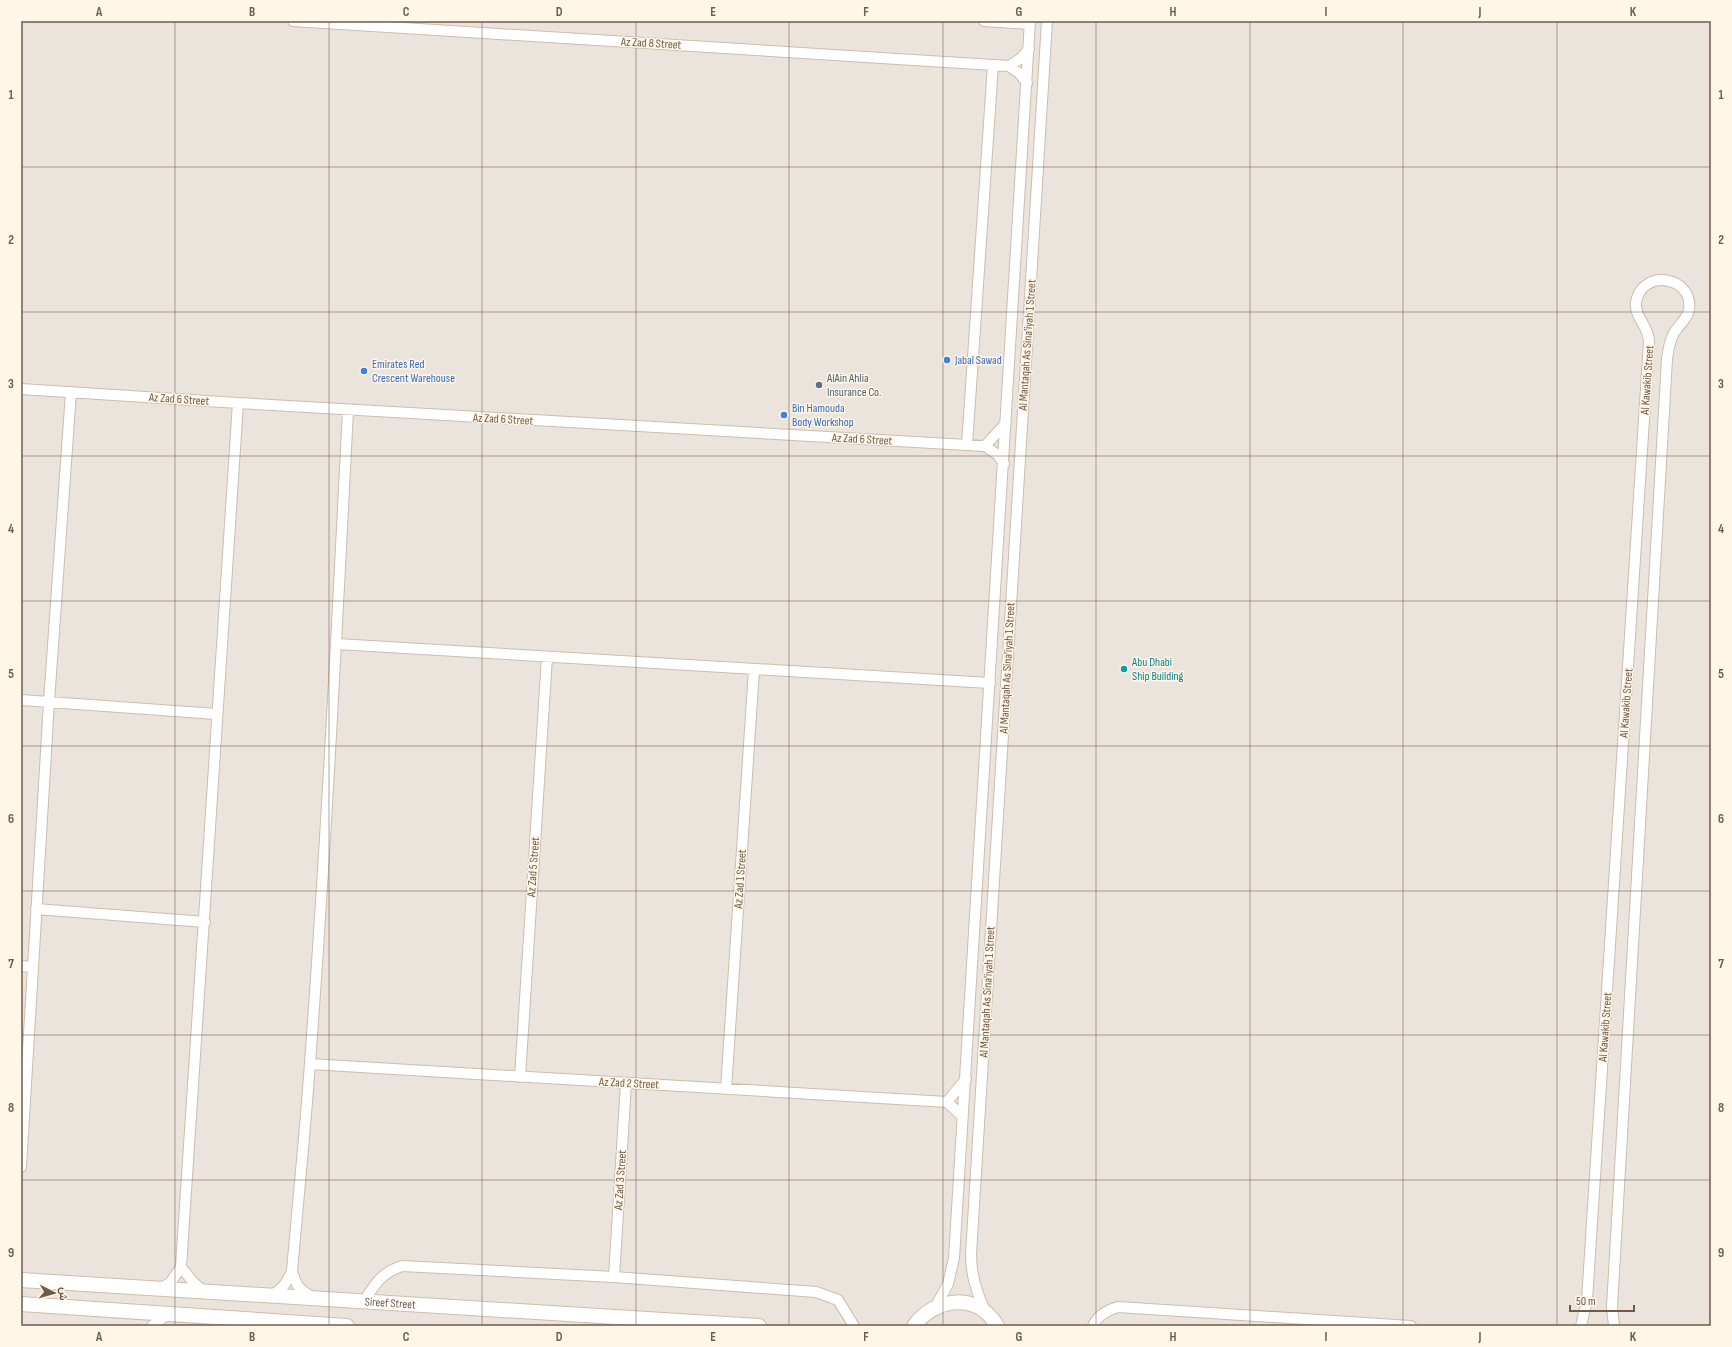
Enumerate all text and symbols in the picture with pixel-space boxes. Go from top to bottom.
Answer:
text: A [95,4,103,20]
text: B [249,4,255,20]
text: C [403,4,410,20]
text: D [556,4,563,20]
text: E [710,4,716,20]
text: F [863,4,869,20]
text: G [1016,4,1023,20]
text: H [1170,4,1177,20]
text: I [1325,4,1328,20]
text: J [1478,4,1482,20]
text: K [1630,4,1637,20]
street label: Az Zad 8 Street [619,34,682,53]
text: 1 [8,87,14,103]
text: 1 [1718,87,1724,103]
text: 2 [8,232,14,248]
text: 2 [1718,232,1724,248]
street label: Al Mantaqah As Sina'iyah 1 Street [1015,279,1040,412]
street label: Al Kawakib Street [1638,344,1657,416]
place label: Jabal Sawad [954,353,1002,368]
marker: Jabal Sawad [942,355,952,365]
place label: Emirates Red Crescent Warehouse [372,357,455,386]
marker: Emirates Red Crescent Warehouse [359,366,369,376]
place label: AlAin Ahlia Insurance Co. [826,371,881,400]
text: 3 [8,376,14,392]
text: 3 [1718,376,1724,392]
marker: AlAin Ahlia Insurance Co. [814,380,824,390]
street label: Az Zad 6 Street [147,390,210,409]
place label: Bin Hamouda Body Workshop [792,401,854,430]
street label: Az Zad 6 Street [471,410,534,429]
marker: Bin Hamouda Body Workshop [779,410,789,420]
street label: Az Zad 6 Street [830,430,893,449]
text: 4 [8,521,14,537]
text: 4 [1718,521,1724,537]
street label: Al Mantaqah As Sina'iyah 1 Street [997,602,1018,735]
place label: Abu Dhabi Ship Building [1131,655,1184,684]
marker: Abu Dhabi Ship Building [1119,664,1129,674]
text: 5 [8,666,14,682]
text: 5 [1718,666,1724,682]
street label: Al Kawakib Street [1617,667,1636,739]
text: 6 [8,811,14,827]
text: 6 [1718,811,1724,827]
street label: Az Zad 5 Street [524,836,543,898]
street label: Az Zad 1 Street [731,849,750,910]
street label: Al Mantaqah As Sina'iyah 1 Street [977,926,998,1059]
text: 7 [8,956,14,972]
text: 7 [1718,956,1724,972]
street label: Al Kawakib Street [1596,991,1615,1063]
street label: Az Zad 2 Street [598,1074,660,1093]
text: 8 [8,1100,14,1116]
text: 8 [1718,1100,1724,1116]
street label: Az Zad 3 Street [611,1149,630,1212]
text: 9 [8,1245,14,1261]
text: 9 [1718,1245,1724,1261]
north arrow [34,1273,74,1313]
text: ش [56,1287,71,1301]
scale bar [1570,1287,1634,1313]
street label: Sireef Street [364,1294,417,1313]
text: 50 m [1576,1294,1596,1309]
text: A [95,1329,103,1345]
text: B [249,1329,255,1345]
text: C [403,1329,410,1345]
text: D [556,1329,563,1345]
text: E [710,1329,716,1345]
text: F [863,1329,869,1345]
text: G [1016,1329,1023,1345]
text: H [1170,1329,1177,1345]
text: I [1325,1329,1328,1345]
text: J [1478,1329,1482,1345]
text: K [1630,1329,1637,1345]

